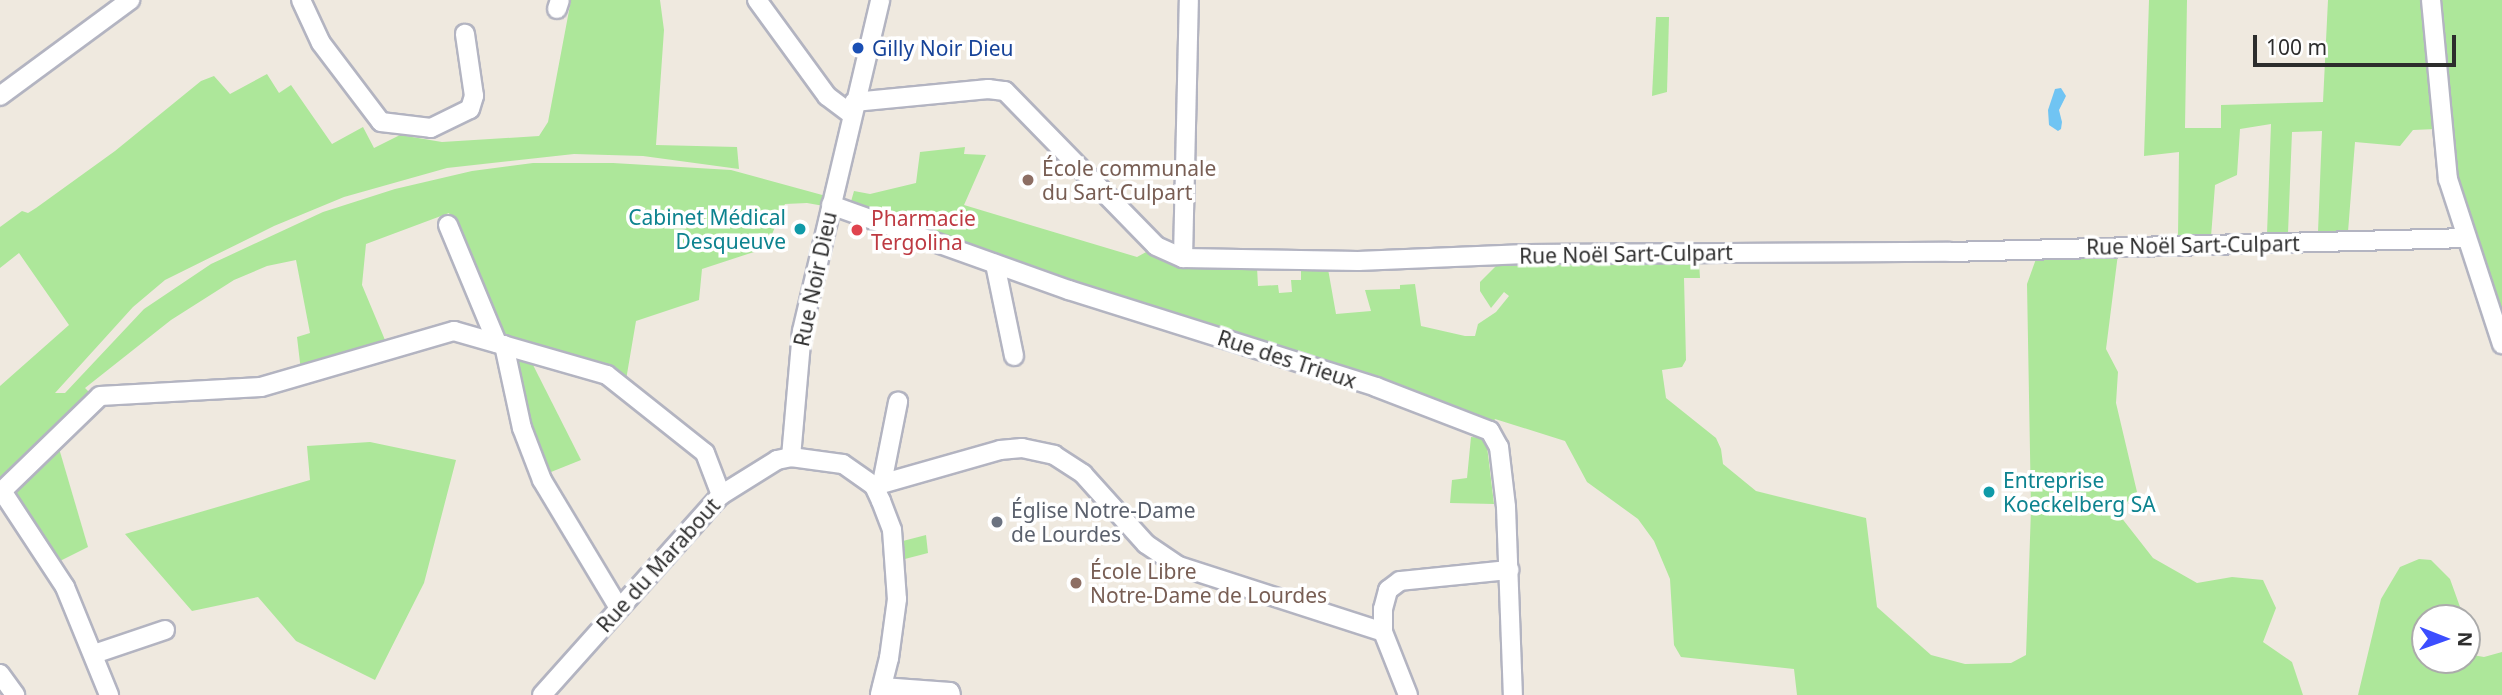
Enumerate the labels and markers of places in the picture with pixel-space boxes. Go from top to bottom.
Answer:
place label: Gilly Noir Dieu [872,35,1013,61]
marker: Gilly Noir Dieu [850,40,866,56]
place label: École communale du Sart-Culpart [1042,155,1216,205]
marker: École communale du Sart-Culpart [1020,172,1036,188]
place label: Cabinet Médical Desqueuve [628,204,786,254]
place label: Pharmacie Tergolina [871,205,976,255]
marker: Cabinet Médical Desqueuve [792,221,808,237]
marker: Pharmacie Tergolina [849,222,865,238]
place label: Entreprise Koeckelberg SA [2003,467,2156,517]
marker: Entreprise Koeckelberg SA [1981,484,1997,500]
place label: Église Notre-Dame de Lourdes [1011,497,1195,547]
marker: Église Notre-Dame de Lourdes [989,514,1005,530]
place label: École Libre Notre-Dame de Lourdes [1090,558,1327,608]
marker: École Libre Notre-Dame de Lourdes [1068,575,1084,591]

